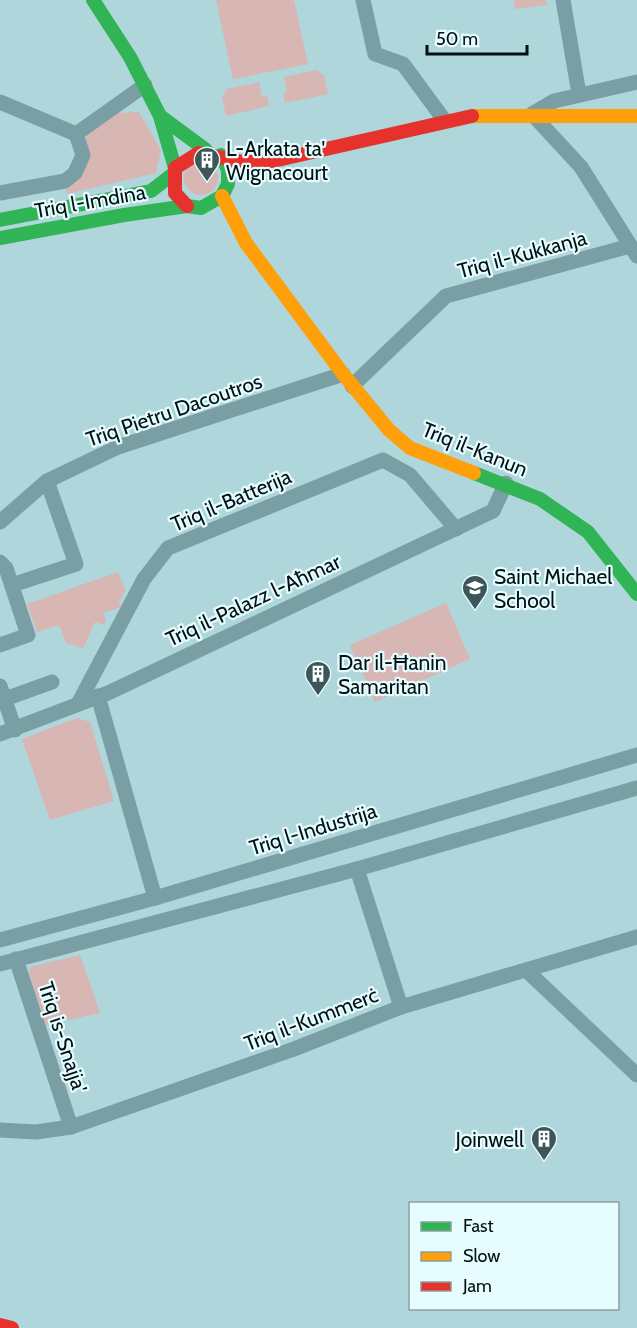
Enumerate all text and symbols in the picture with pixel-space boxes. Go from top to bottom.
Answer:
scale bar [427,18,528,56]
text: 50 m [436,28,478,50]
place label: L-Arkata ta' Wignacourt [226,136,328,185]
building icon: L-Arkata ta' Wignacourt [192,145,222,183]
street label: Triq l-Imdina [33,179,147,223]
street label: Triq il-Kukkanja [455,225,590,284]
street label: Triq Pietru Dacoutros [83,368,265,452]
street label: Triq il-Kanun [419,417,531,481]
street label: Triq il-Batterija [167,463,295,537]
street label: Triq il-Palazz l-Aħmar [162,548,345,651]
place label: Saint Michael School [494,564,612,613]
school or university icon: Saint Michael School [460,573,490,611]
place label: Dar il-Ħanin Samaritan [338,650,447,699]
building icon: Dar il-Ħanin Samaritan [303,659,333,697]
street label: Triq l-Industrija [246,798,380,861]
street label: Triq is-Snajja' [32,979,93,1096]
street label: Triq il-Kummerċ [241,982,381,1056]
building icon: Joinwell [529,1124,559,1162]
place label: Joinwell [455,1127,524,1152]
legend [409,1202,619,1310]
text: Fast [463,1215,494,1237]
text: Slow [463,1245,500,1267]
text: Jam [462,1275,492,1297]

